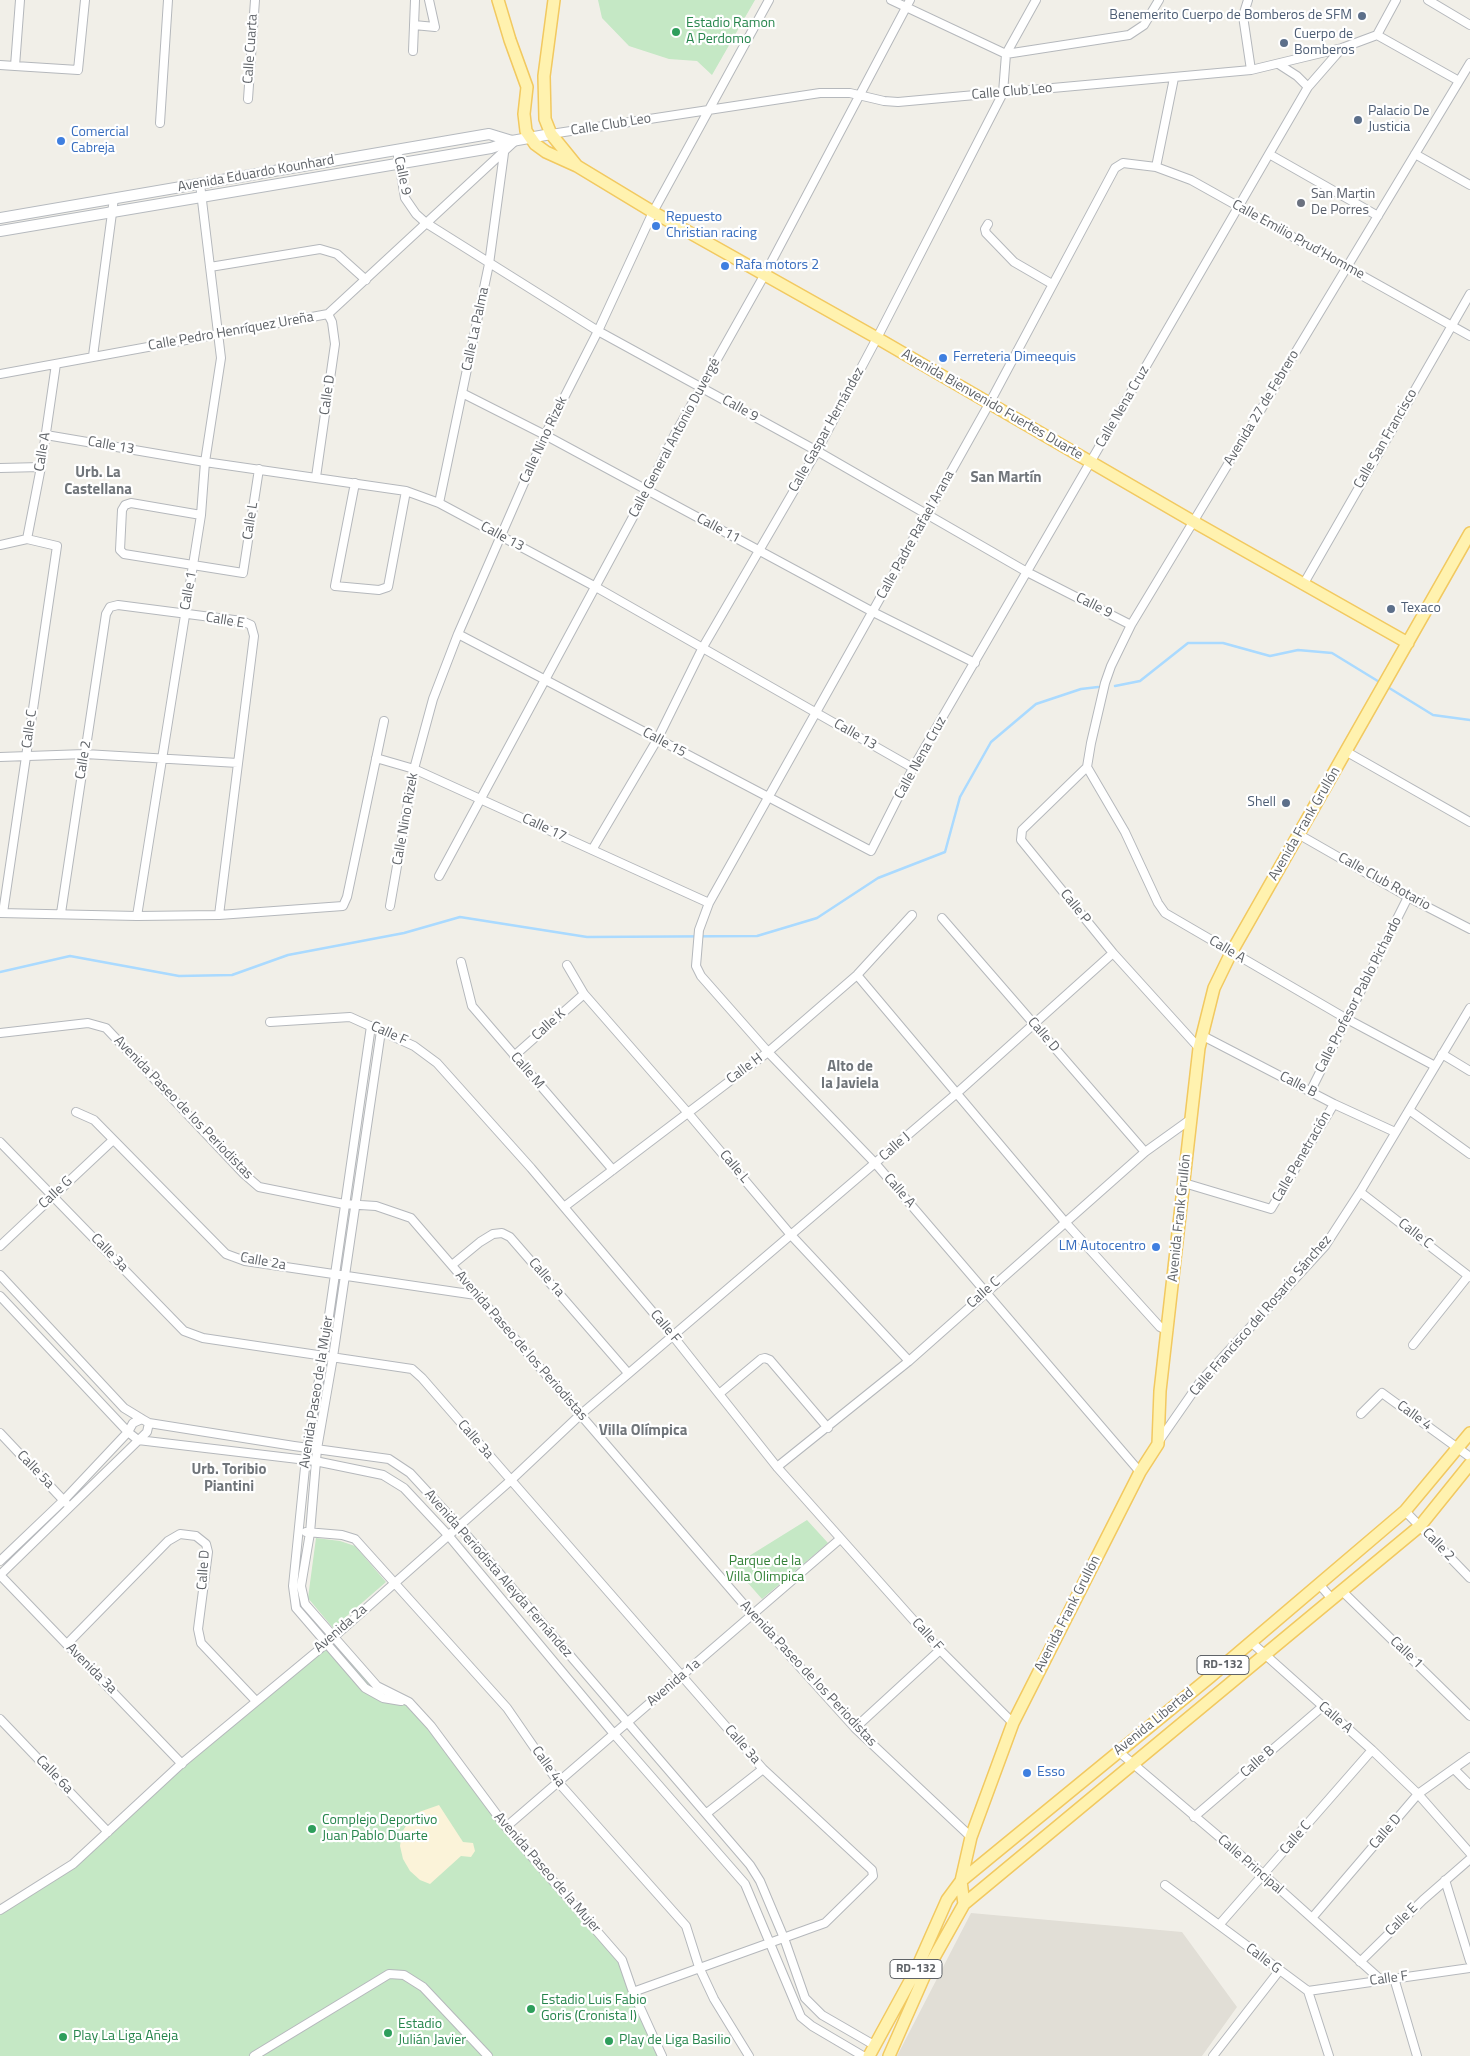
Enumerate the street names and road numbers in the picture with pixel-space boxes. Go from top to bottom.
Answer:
street label: Calle Cuarta [240,14,262,84]
street label: Calle Club Leo [971,80,1053,104]
street label: Calle Club Leo [570,110,652,140]
street label: Avenida Eduardo Kounhard [176,152,336,196]
street label: Calle 9 [390,155,414,197]
street label: Calle Emilio Prud'Homme [1229,197,1367,283]
street label: Calle La Palma [459,286,493,372]
street label: Calle Pedro Henríquez Ureña [147,309,315,355]
street label: Avenida Bienvenido Fuertes Duarte [898,346,1086,464]
street label: Avenida 27 de Febrero [1221,347,1303,469]
street label: Calle General Antonio Duvergé [626,355,724,521]
street label: Calle Nena Cruz [1093,363,1153,451]
street label: Calle Gaspar Hernández [786,365,868,495]
street label: Calle D [317,374,339,416]
street label: Calle San Francisco [1351,386,1421,492]
street label: Calle 9 [719,392,761,426]
street label: Calle Nino Rizek [517,394,571,486]
street label: Calle A [32,431,54,473]
street label: Calle 13 [86,434,136,458]
street label: Calle Padre Rafael Arana [874,468,958,602]
street label: Calle L [240,501,262,541]
street label: Calle 11 [693,511,743,547]
street label: Calle 13 [477,519,527,555]
street label: Calle 1 [177,570,201,612]
street label: Calle 9 [1073,590,1115,622]
street label: Calle E [204,610,246,632]
street label: Calle C [19,709,41,749]
street label: Calle Nena Cruz [891,714,951,802]
street label: Calle 13 [830,716,880,754]
street label: Calle 15 [639,725,689,761]
street label: Calle 2 [73,739,95,781]
street label: Avenida Frank Grullón [1266,764,1344,884]
street label: Calle Nino Rizek [390,771,422,867]
street label: Calle 17 [519,810,569,846]
street label: Calle Club Rotario [1335,850,1433,914]
street label: Calle P [1056,886,1094,928]
street label: Calle Profesor Pablo Pichardo [1312,914,1406,1076]
street label: Calle A [1206,933,1248,967]
street label: Calle K [529,1006,569,1044]
street label: Calle D [1023,1014,1063,1056]
street label: Calle F [368,1018,410,1050]
street label: Avenida Paseo de los Periodistas [110,1033,256,1183]
street label: Calle M [507,1049,547,1093]
street label: Calle H [724,1050,766,1088]
street label: Calle B [1276,1068,1320,1102]
street label: Calle Penetración [1269,1109,1335,1205]
street label: Calle J [876,1129,914,1165]
street label: Calle L [715,1147,753,1187]
street label: Avenida Frank Grullón [1165,1153,1195,1283]
street label: Calle A [880,1171,918,1211]
street label: Calle G [36,1173,76,1213]
street label: Calle C [1395,1215,1435,1253]
street label: Calle 3a [87,1231,131,1275]
street label: Calle Francisco del Rosario Sánchez [1187,1232,1335,1400]
street label: Calle 2a [239,1250,287,1274]
street label: Calle 1a [525,1255,567,1301]
street label: Avenida Paseo de los Periodistas [451,1268,591,1424]
street label: Calle C [964,1274,1004,1312]
street label: Calle F [646,1307,684,1347]
street label: Avenida Paseo de la Mujer [297,1315,337,1469]
street label: Calle 4 [1393,1398,1435,1434]
street label: Calle 3a [454,1417,496,1463]
street label: Calle 5a [13,1448,57,1492]
street label: Avenida Periodista Aleyda Fernández [420,1487,576,1661]
street label: Calle 2 [1418,1525,1458,1565]
street label: Calle D [194,1549,214,1591]
street label: Avenida Frank Grullón [1031,1553,1105,1675]
street label: Avenida Paseo de los Periodistas [736,1598,880,1750]
street label: Avenida 2a [311,1601,371,1657]
street label: Calle F [908,1615,946,1655]
street label: Calle 1 [1386,1633,1426,1673]
street label: Avenida 3a [62,1640,120,1698]
street label: Avenida 1a [644,1656,704,1710]
road number: RD-132 [1197,1656,1249,1674]
street label: Avenida Libertad [1111,1685,1197,1759]
street label: Calle A [1315,1699,1355,1737]
street label: Calle 3a [721,1722,763,1768]
street label: Calle 4a [528,1743,568,1791]
street label: Calle B [1237,1743,1279,1781]
street label: Calle 6a [32,1753,76,1797]
street label: Avenida Paseo de la Mujer [490,1809,604,1937]
street label: Calle D [1366,1811,1406,1853]
street label: Calle C [1277,1818,1315,1858]
street label: Calle Principal [1214,1832,1286,1898]
street label: Calle E [1382,1900,1422,1940]
street label: Calle G [1242,1940,1284,1978]
road number: RD-132 [890,1960,942,1978]
street label: Calle F [1369,1968,1409,1990]

